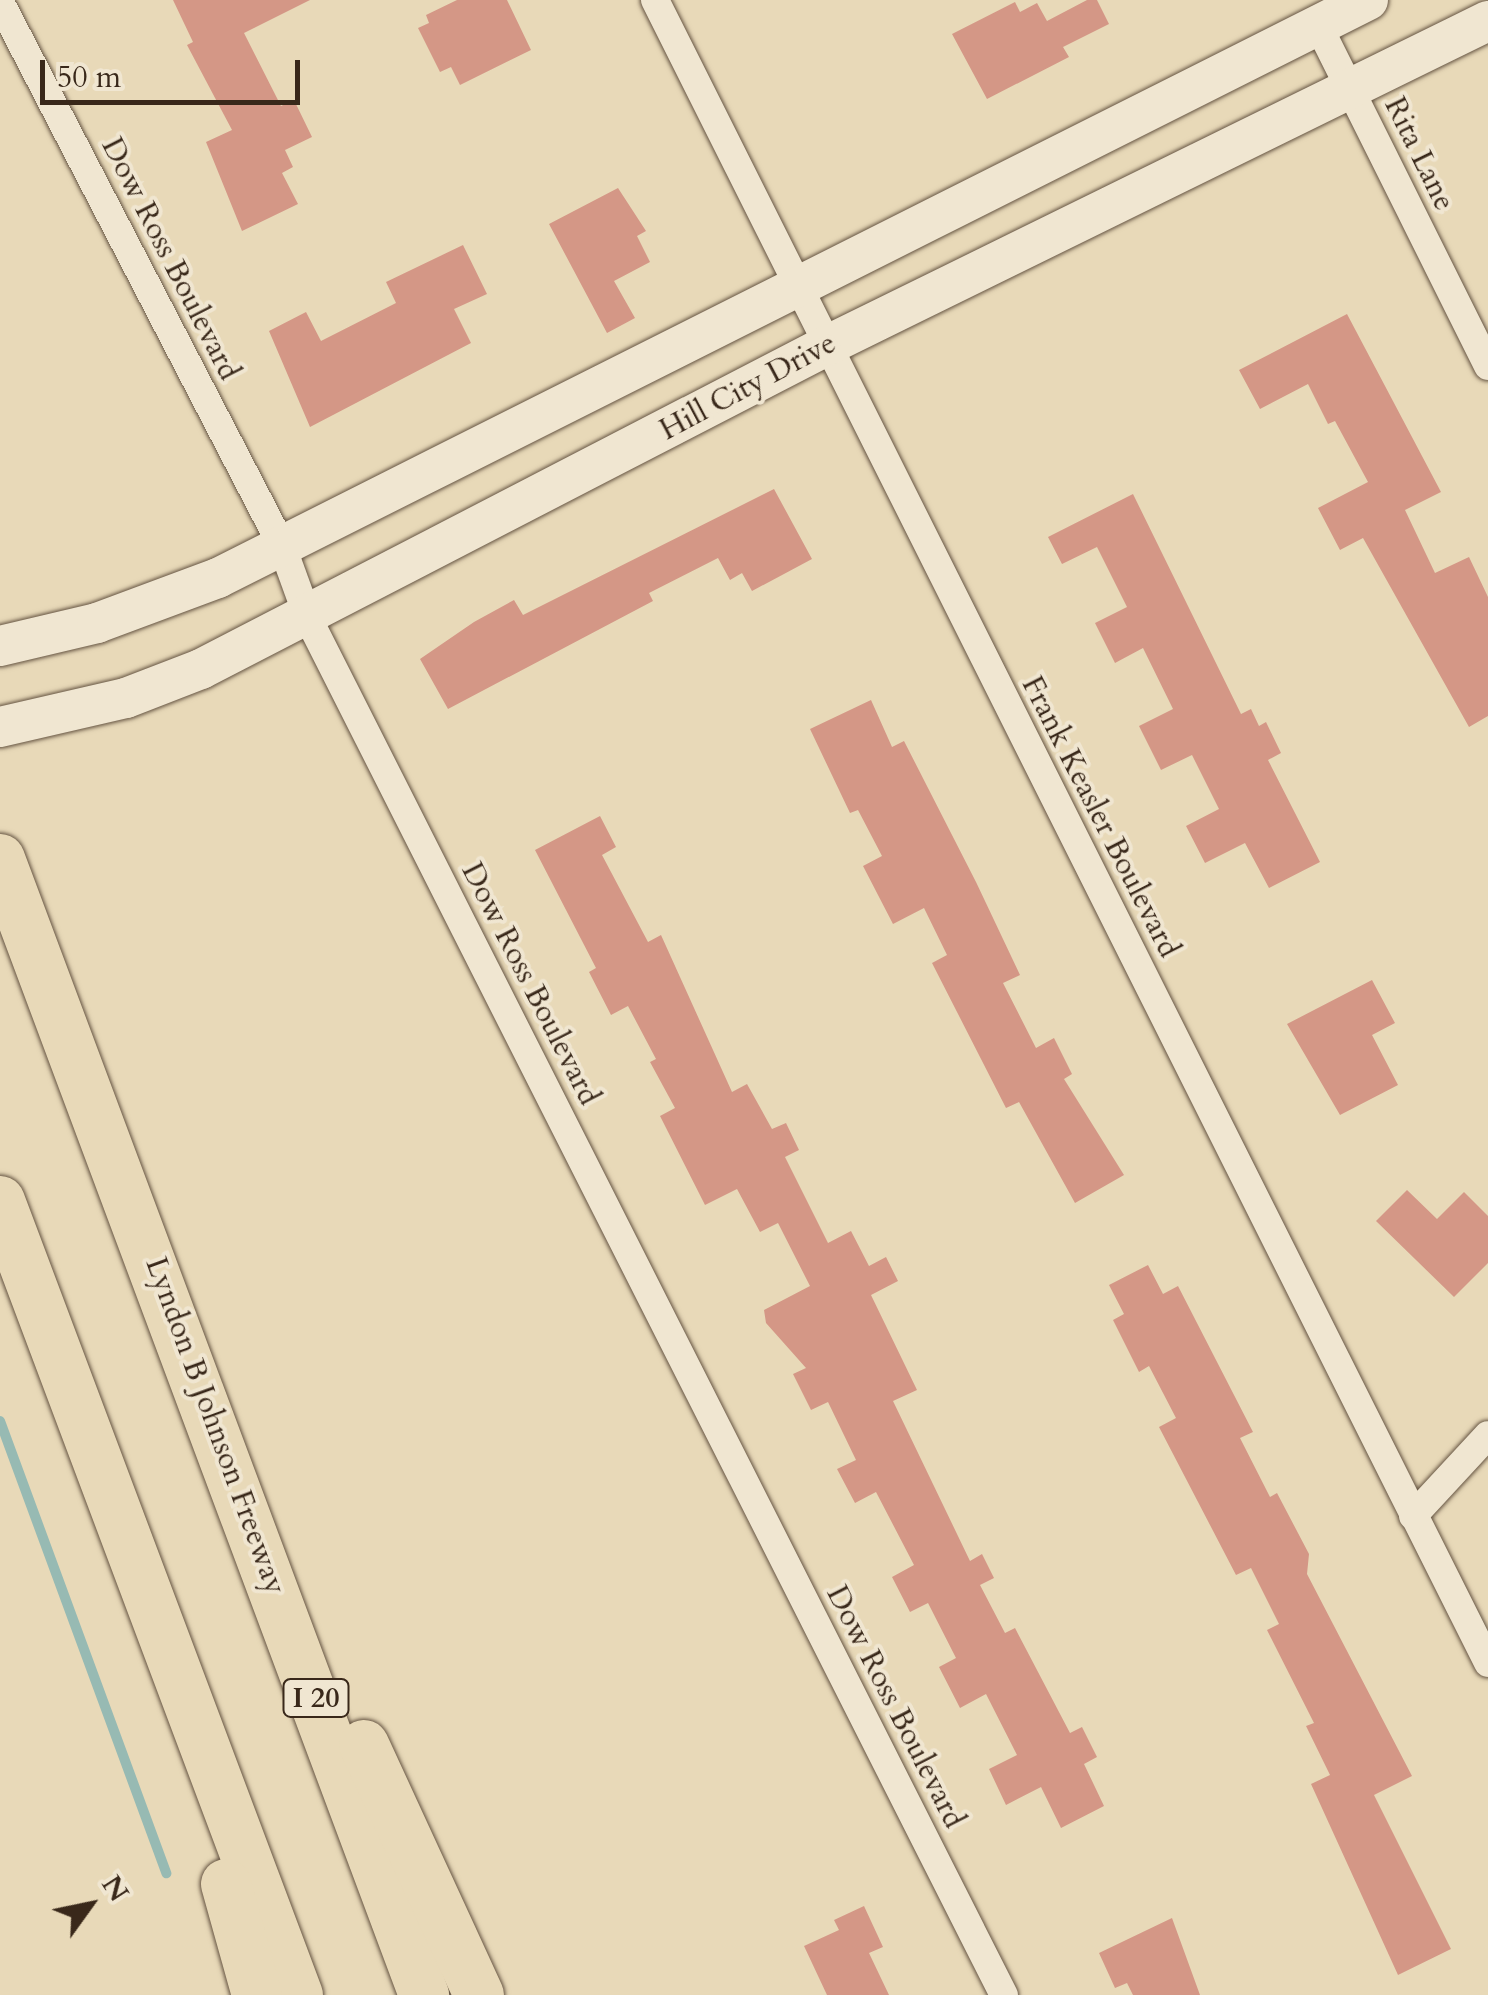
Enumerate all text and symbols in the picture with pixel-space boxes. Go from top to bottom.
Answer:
scale bar [45,40,305,102]
text: 50 m [57,57,121,98]
street label: Rita Lane [1376,92,1462,216]
street label: Dow Ross Boulevard [93,132,247,386]
street label: Hill City Drive [654,326,842,448]
street label: Frank Keasler Boulevard [1013,670,1187,964]
street label: Dow Ross Boulevard [453,857,607,1111]
street label: Lyndon B Johnson Freeway [137,1252,293,1600]
street label: Dow Ross Boulevard [818,1580,972,1834]
road number: I 20 [281,1675,351,1721]
north arrow [40,1855,140,1955]
text: N [93,1868,138,1909]

